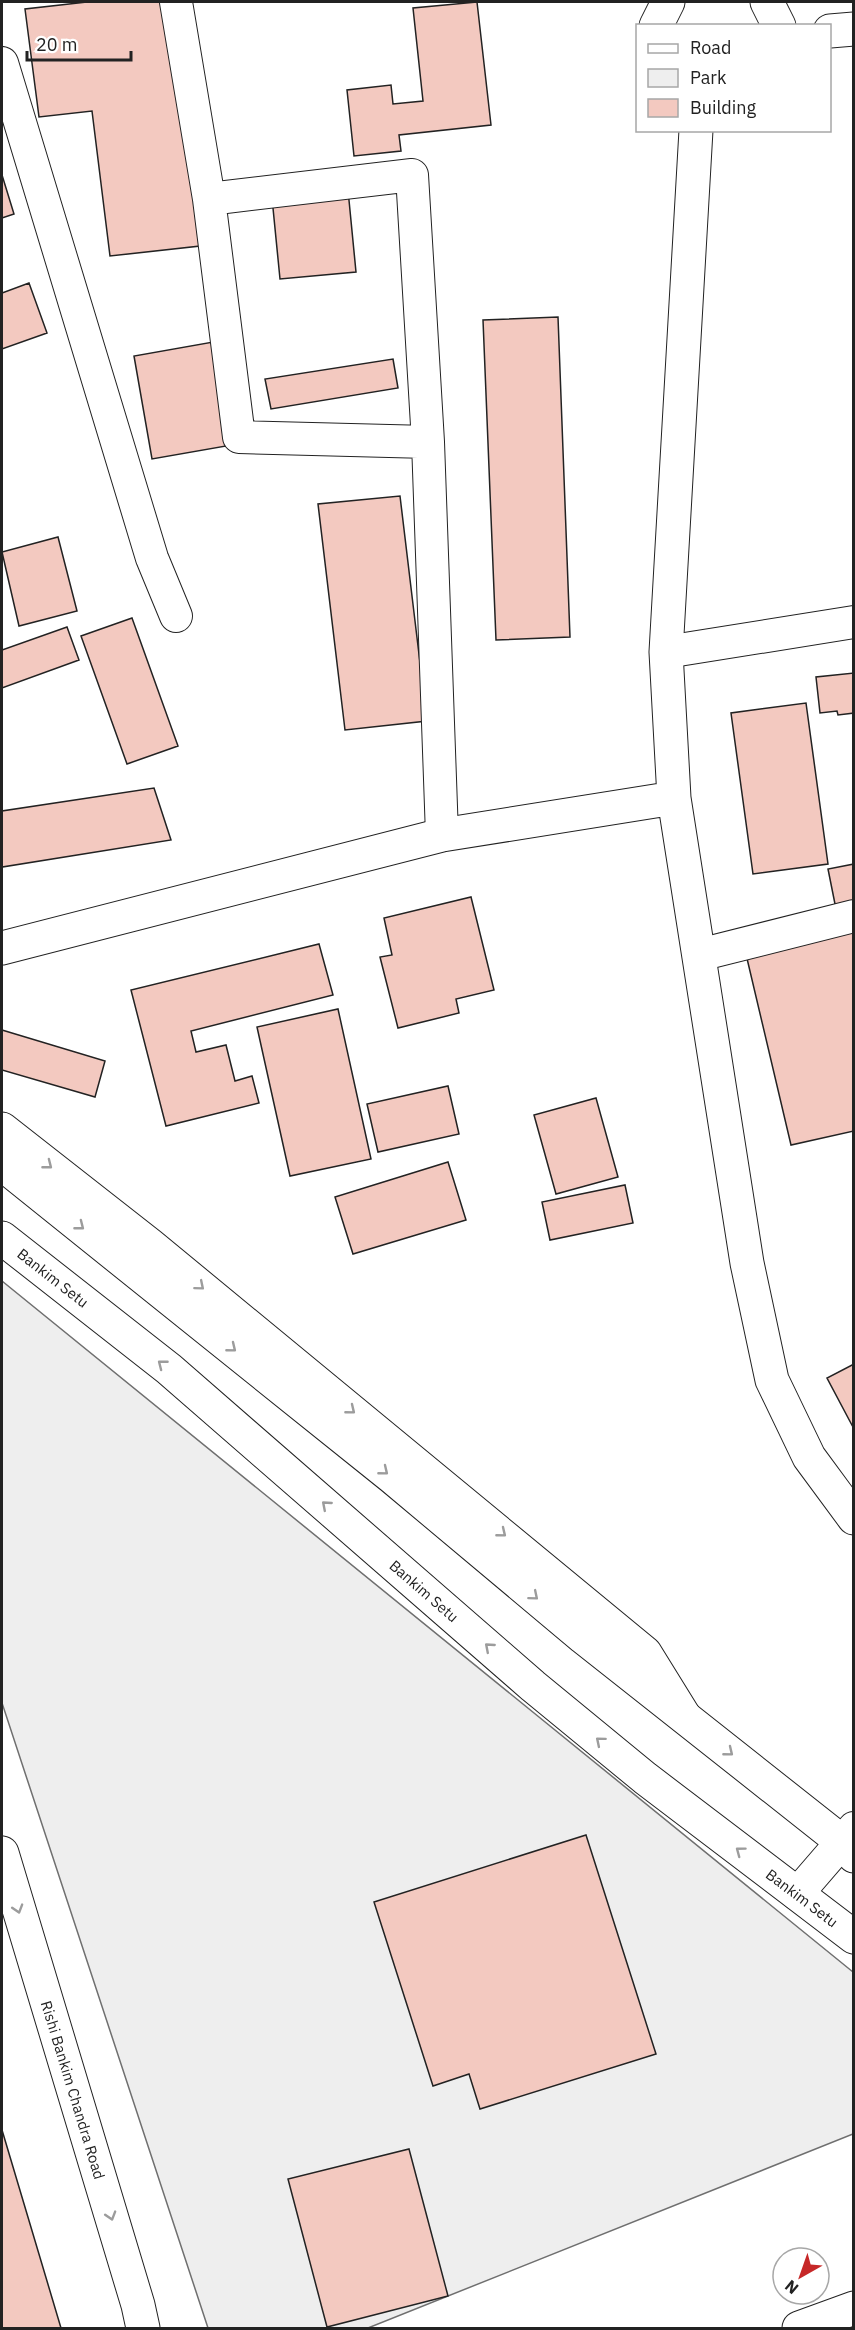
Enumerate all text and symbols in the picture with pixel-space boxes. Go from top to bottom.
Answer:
scale bar [27,24,130,62]
legend [636,24,831,132]
text: 20 m [36,33,78,56]
text: Road [690,36,731,59]
text: Park [690,66,727,89]
text: Building [690,96,757,119]
one-way arrow [41,1157,52,1168]
one-way arrow [74,1219,85,1230]
street label: Bankim Setu [14,1244,92,1312]
one-way arrow [193,1279,204,1290]
one-way arrow [226,1341,237,1352]
one-way arrow [158,1360,169,1371]
one-way arrow [344,1403,355,1414]
one-way arrow [377,1463,388,1474]
one-way arrow [322,1501,332,1512]
one-way arrow [495,1525,506,1536]
street label: Bankim Setu [386,1556,462,1626]
one-way arrow [527,1588,538,1599]
one-way arrow [485,1643,495,1654]
one-way arrow [596,1737,607,1748]
one-way arrow [723,1745,734,1756]
one-way arrow [736,1847,747,1858]
street label: Bankim Setu [762,1865,842,1931]
one-way arrow [11,1903,23,1914]
street label: Rishi Bankim Chandra Road [37,1998,109,2182]
one-way arrow [104,2210,116,2221]
north arrow [771,2246,831,2306]
text: N [780,2276,802,2299]

